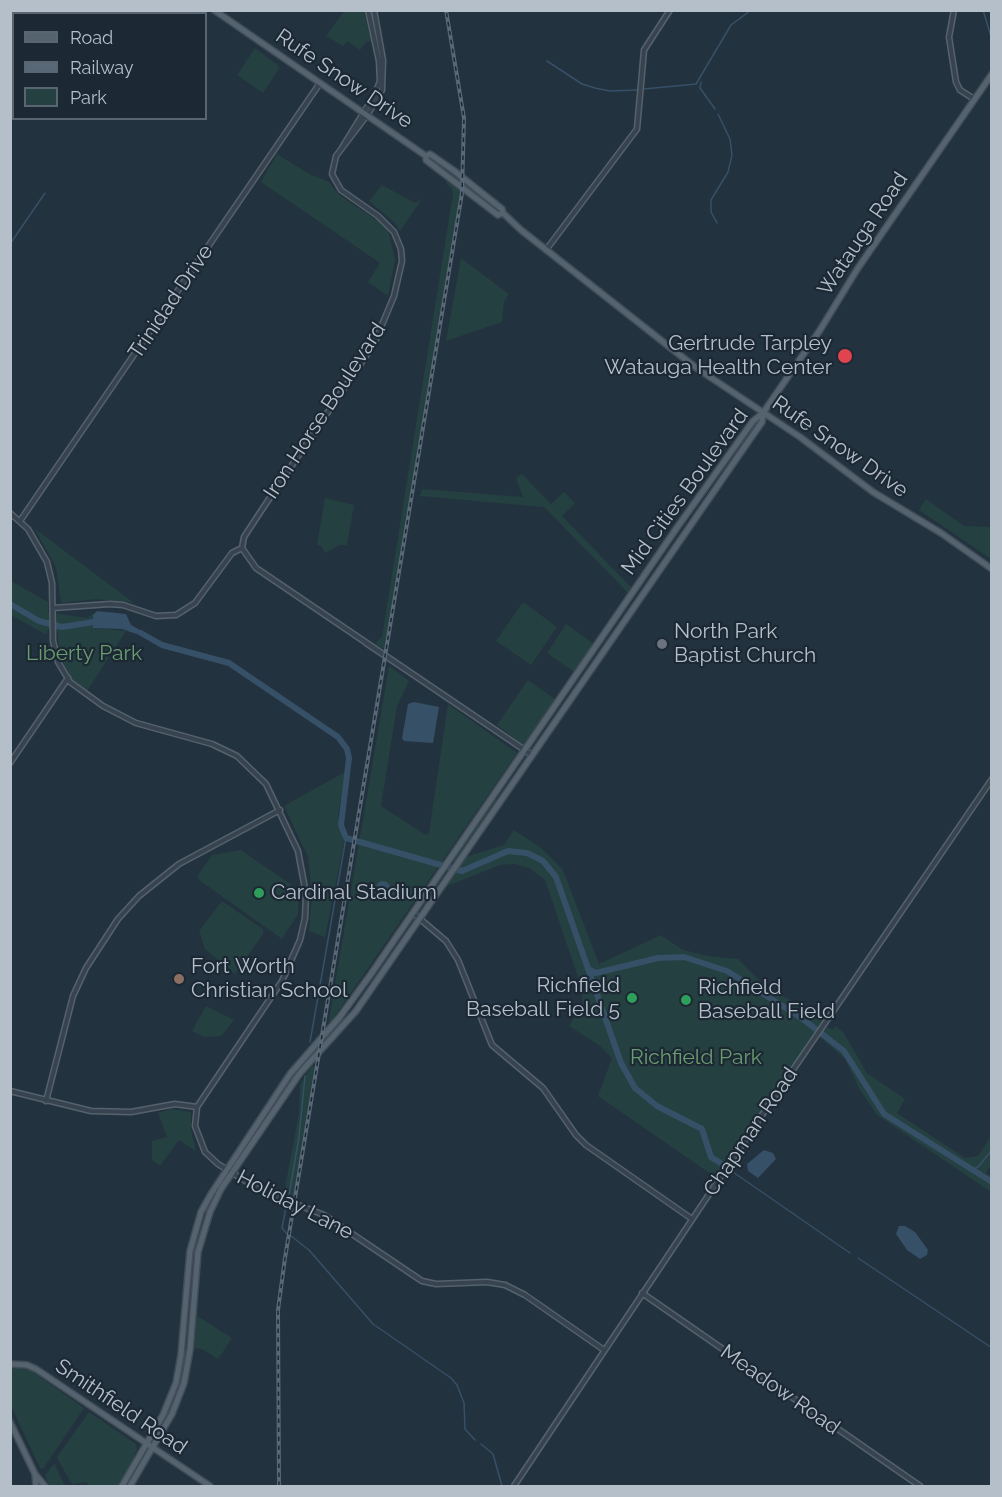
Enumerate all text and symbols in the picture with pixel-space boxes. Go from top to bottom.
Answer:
legend [12,12,207,120]
street label: Rufe Snow Drive [271,24,417,134]
text: Road [70,27,113,48]
text: Railway [70,57,134,78]
text: Park [70,87,107,108]
street label: Watauga Road [812,168,914,300]
street label: Trinidad Drive [123,240,219,364]
street label: Iron Horse Boulevard [259,318,391,504]
place label: Gertrude Tarpley Watauga Health Center [604,331,832,381]
marker: Gertrude Tarpley Watauga Health Center [836,347,854,365]
street label: Rufe Snow Drive [767,391,913,503]
street label: Mid Cities Boulevard [616,404,754,580]
place label: North Park Baptist Church [674,619,816,669]
marker: North Park Baptist Church [655,637,669,651]
park label: Liberty Park [26,641,142,667]
place label: Cardinal Stadium [271,880,437,906]
marker: Cardinal Stadium [252,886,266,900]
place label: Fort Worth Christian School [191,954,348,1004]
marker: Fort Worth Christian School [172,972,186,986]
place label: Richfield Baseball Field 5 [466,973,620,1023]
place label: Richfield Baseball Field [698,975,835,1025]
marker: Richfield Baseball Field 5 [625,991,639,1005]
marker: Richfield Baseball Field [679,993,693,1007]
park label: Richfield Park [630,1045,762,1071]
street label: Chapman Road [699,1063,803,1201]
street label: Holiday Lane [233,1165,357,1245]
street label: Meadow Road [715,1340,845,1440]
street label: Smithfield Road [50,1354,192,1460]

